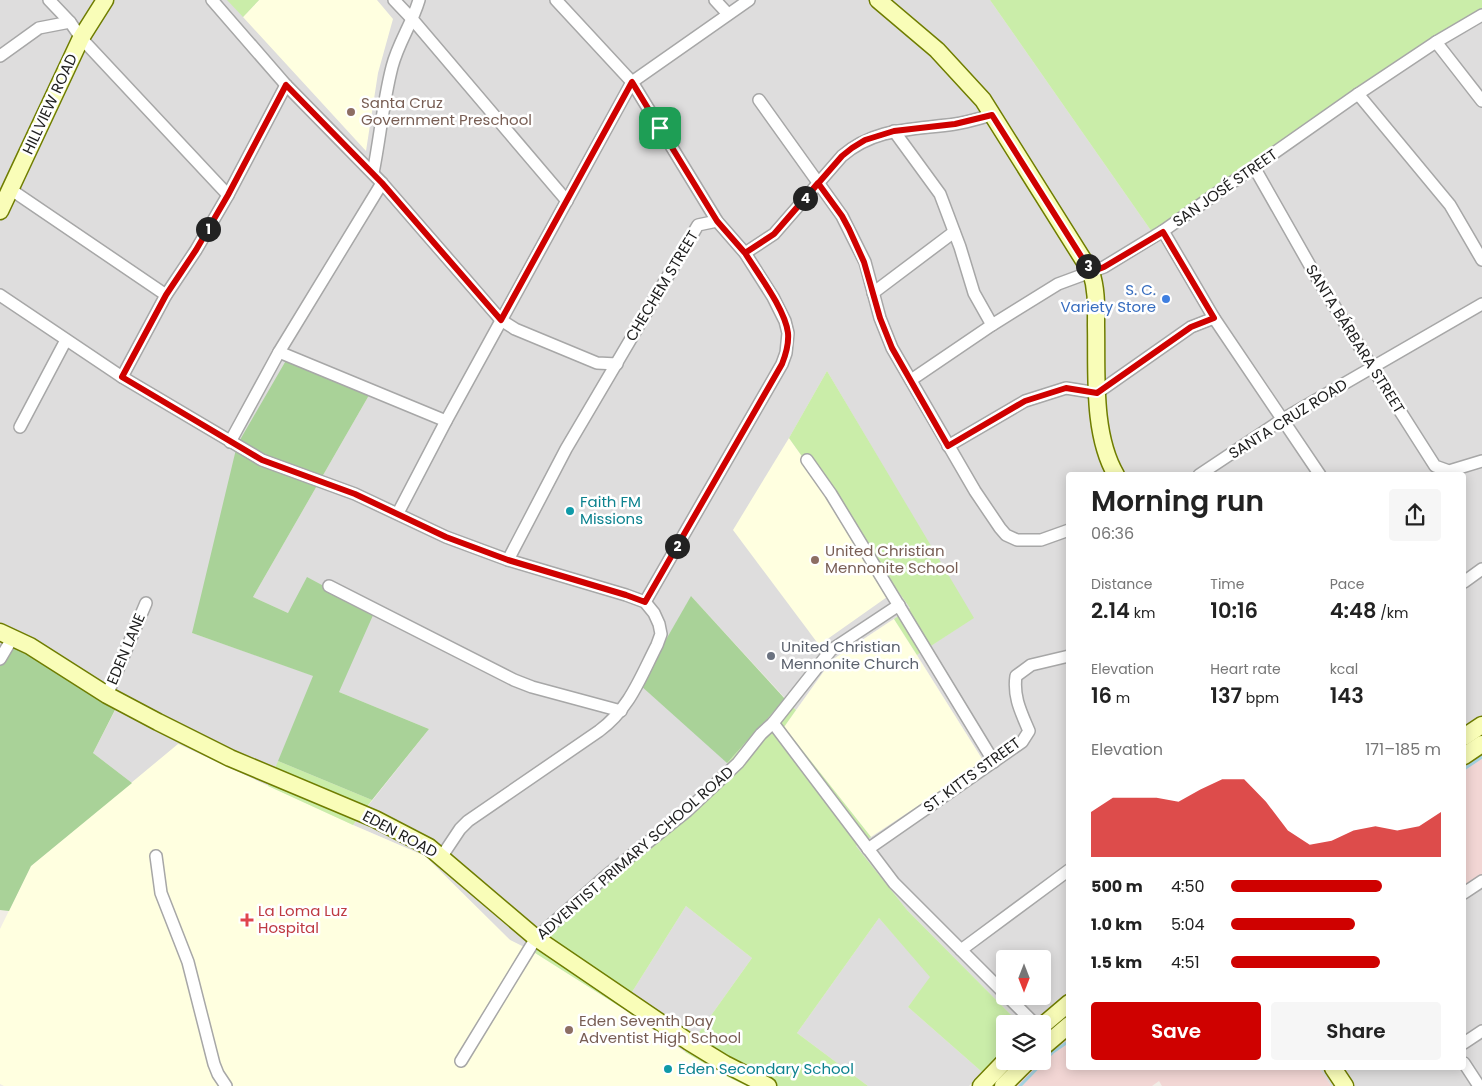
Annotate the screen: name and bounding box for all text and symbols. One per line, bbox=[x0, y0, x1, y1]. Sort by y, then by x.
street label: HILLVIEW ROAD bbox=[17, 50, 82, 158]
place label: Santa Cruz Government Preschool bbox=[361, 92, 532, 130]
marker: Santa Cruz Government Preschool bbox=[345, 106, 357, 118]
pin bbox=[639, 107, 681, 149]
icon: arrive bbox=[646, 114, 674, 142]
street label: SAN JOSÉ STREET bbox=[1168, 144, 1281, 232]
pin: 4 bbox=[792, 186, 818, 210]
text: 4 bbox=[801, 188, 810, 208]
pin: 1 bbox=[196, 216, 220, 242]
text: 1 bbox=[206, 219, 211, 239]
street label: CHECHEM STREET bbox=[620, 226, 703, 345]
pin: 3 bbox=[1076, 254, 1100, 278]
text: 3 bbox=[1084, 256, 1093, 276]
street label: SANTA BÁRBARA STREET bbox=[1301, 260, 1410, 417]
place label: S. C. Variety Store bbox=[1060, 279, 1156, 317]
marker: S. C. Variety Store bbox=[1160, 293, 1172, 305]
street label: SANTA CRUZ ROAD bbox=[1224, 374, 1351, 464]
text: Morning run bbox=[1091, 482, 1264, 521]
button: share bbox=[1389, 489, 1441, 541]
place label: Faith FM Missions bbox=[580, 491, 643, 529]
marker: Faith FM Missions bbox=[564, 505, 576, 517]
text: 06:36 bbox=[1091, 522, 1134, 545]
pin: 2 bbox=[664, 534, 690, 558]
text: 2 bbox=[674, 536, 682, 556]
place label: United Christian Mennonite School bbox=[825, 540, 958, 578]
marker: United Christian Mennonite School bbox=[809, 554, 821, 566]
text: Distance bbox=[1091, 574, 1152, 594]
text: Time bbox=[1210, 574, 1244, 594]
text: Pace bbox=[1330, 574, 1364, 594]
text: 2.14 bbox=[1091, 596, 1130, 625]
text: 10:16 bbox=[1210, 596, 1258, 625]
text: 4:48 bbox=[1330, 596, 1376, 625]
text: km bbox=[1130, 603, 1155, 623]
text: /km bbox=[1376, 603, 1409, 623]
street label: EDEN LANE bbox=[101, 610, 150, 688]
place label: United Christian Mennonite Church bbox=[781, 636, 919, 674]
marker: United Christian Mennonite Church bbox=[765, 650, 777, 662]
text: Elevation bbox=[1091, 659, 1154, 679]
text: Heart rate bbox=[1210, 659, 1281, 679]
text: kcal bbox=[1330, 659, 1358, 679]
text: 16 bbox=[1091, 681, 1112, 710]
text: 137 bbox=[1210, 681, 1242, 710]
text: 143 bbox=[1330, 681, 1364, 710]
text: m bbox=[1112, 688, 1130, 708]
text: bpm bbox=[1242, 688, 1279, 708]
street label: ST. KITTS STREET bbox=[919, 732, 1025, 817]
text: Elevation bbox=[1091, 738, 1163, 761]
text: 171–185 m bbox=[1365, 738, 1441, 761]
street label: ADVENTIST PRIMARY SCHOOL ROAD bbox=[532, 761, 738, 944]
street label: EDEN ROAD bbox=[359, 805, 441, 862]
text: 500 m bbox=[1091, 875, 1143, 898]
text: 4:50 bbox=[1171, 875, 1205, 898]
place label: La Loma Luz Hospital bbox=[258, 900, 347, 938]
marker: La Loma Luz Hospital bbox=[240, 913, 254, 927]
text: 1.0 km bbox=[1091, 913, 1142, 936]
text: 5:04 bbox=[1171, 913, 1205, 936]
north arrow bbox=[996, 950, 1051, 1005]
map controls bbox=[996, 950, 1051, 1070]
text: 1.5 km bbox=[1091, 951, 1142, 974]
text: 4:51 bbox=[1171, 951, 1200, 974]
button: Save bbox=[1091, 1002, 1261, 1060]
button: Share bbox=[1271, 1002, 1441, 1060]
place label: Eden Seventh Day Adventist High School bbox=[579, 1010, 741, 1048]
button: layers bbox=[996, 1015, 1051, 1070]
marker: Eden Seventh Day Adventist High School bbox=[563, 1024, 575, 1036]
place label: Eden Secondary School bbox=[678, 1058, 854, 1079]
marker: Eden Secondary School bbox=[662, 1063, 674, 1075]

